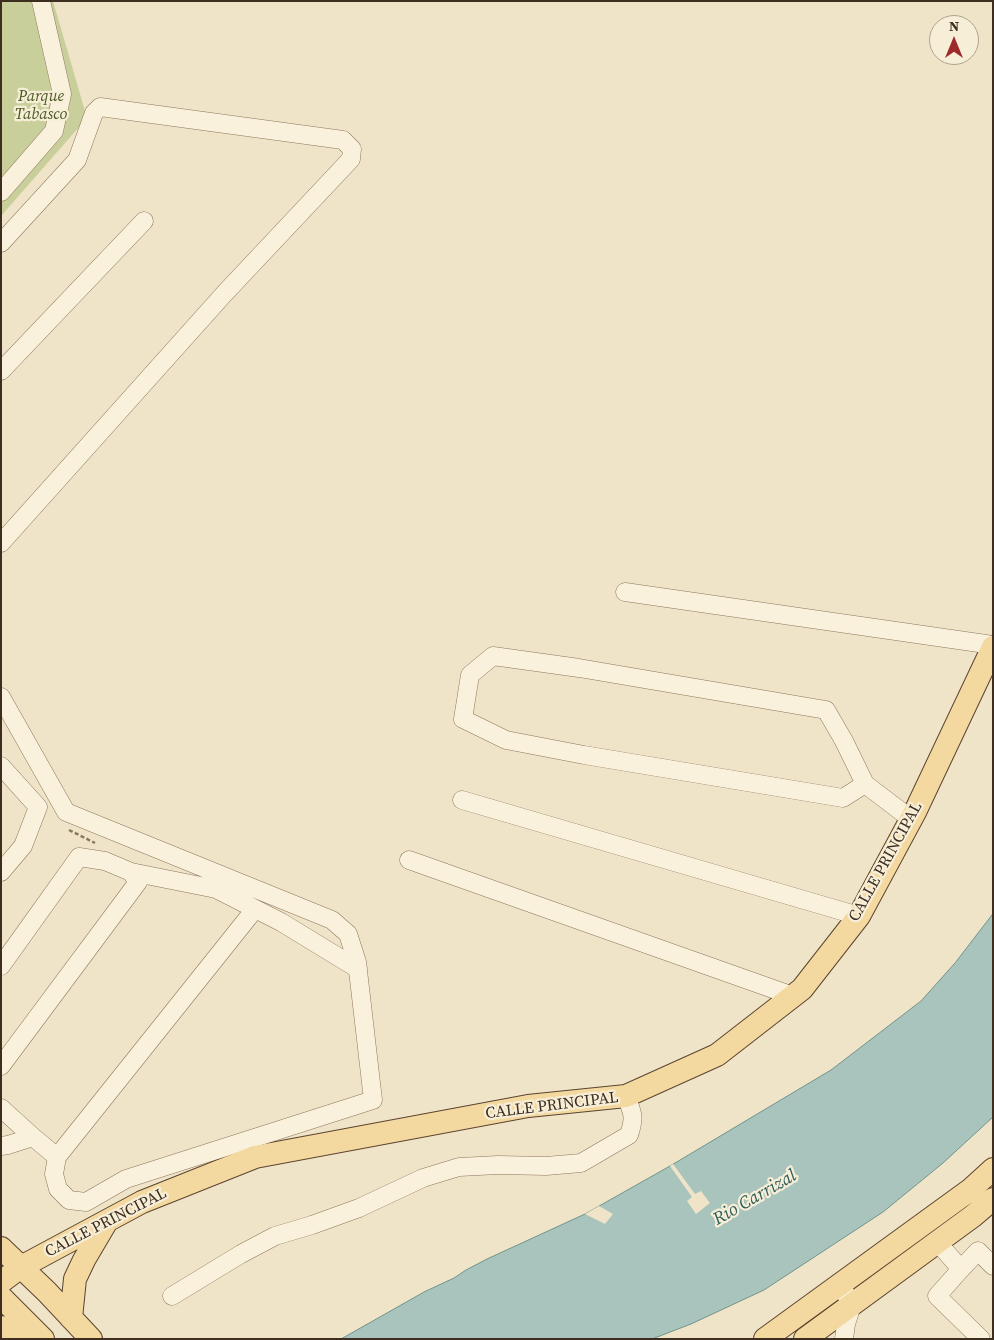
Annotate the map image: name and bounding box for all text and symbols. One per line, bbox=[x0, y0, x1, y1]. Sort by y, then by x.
north arrow bbox=[929, 15, 979, 65]
text: N bbox=[949, 16, 959, 36]
park label: Parque Tabasco bbox=[15, 87, 67, 125]
street label: CALLE PRINCIPAL bbox=[845, 799, 927, 925]
street label: CALLE PRINCIPAL bbox=[484, 1088, 620, 1124]
water label: Rio Carrizal bbox=[709, 1165, 801, 1231]
street label: CALLE PRINCIPAL bbox=[42, 1184, 170, 1262]

